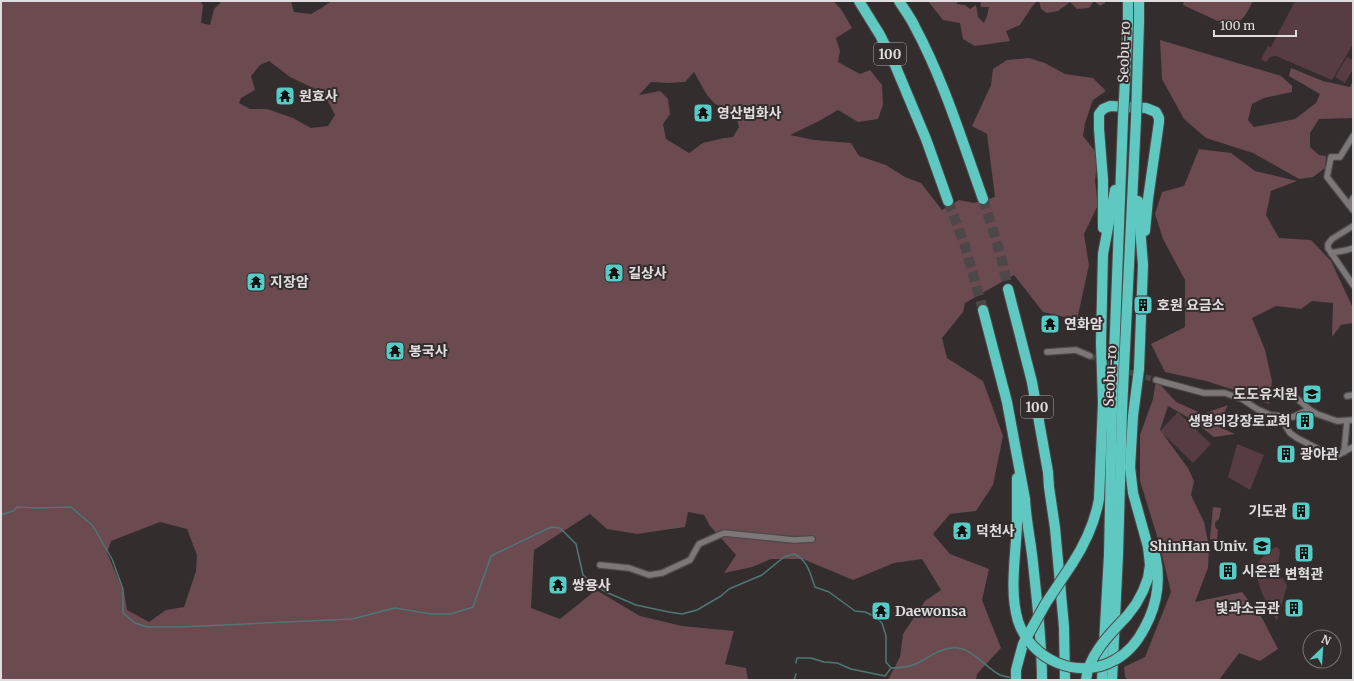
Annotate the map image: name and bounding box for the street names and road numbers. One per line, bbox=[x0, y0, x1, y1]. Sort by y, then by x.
street label: Seobu-ro bbox=[1114, 21, 1134, 83]
road number: 100 bbox=[874, 43, 906, 65]
street label: Seobu-ro bbox=[1099, 345, 1121, 407]
road number: 100 bbox=[1021, 396, 1053, 418]

